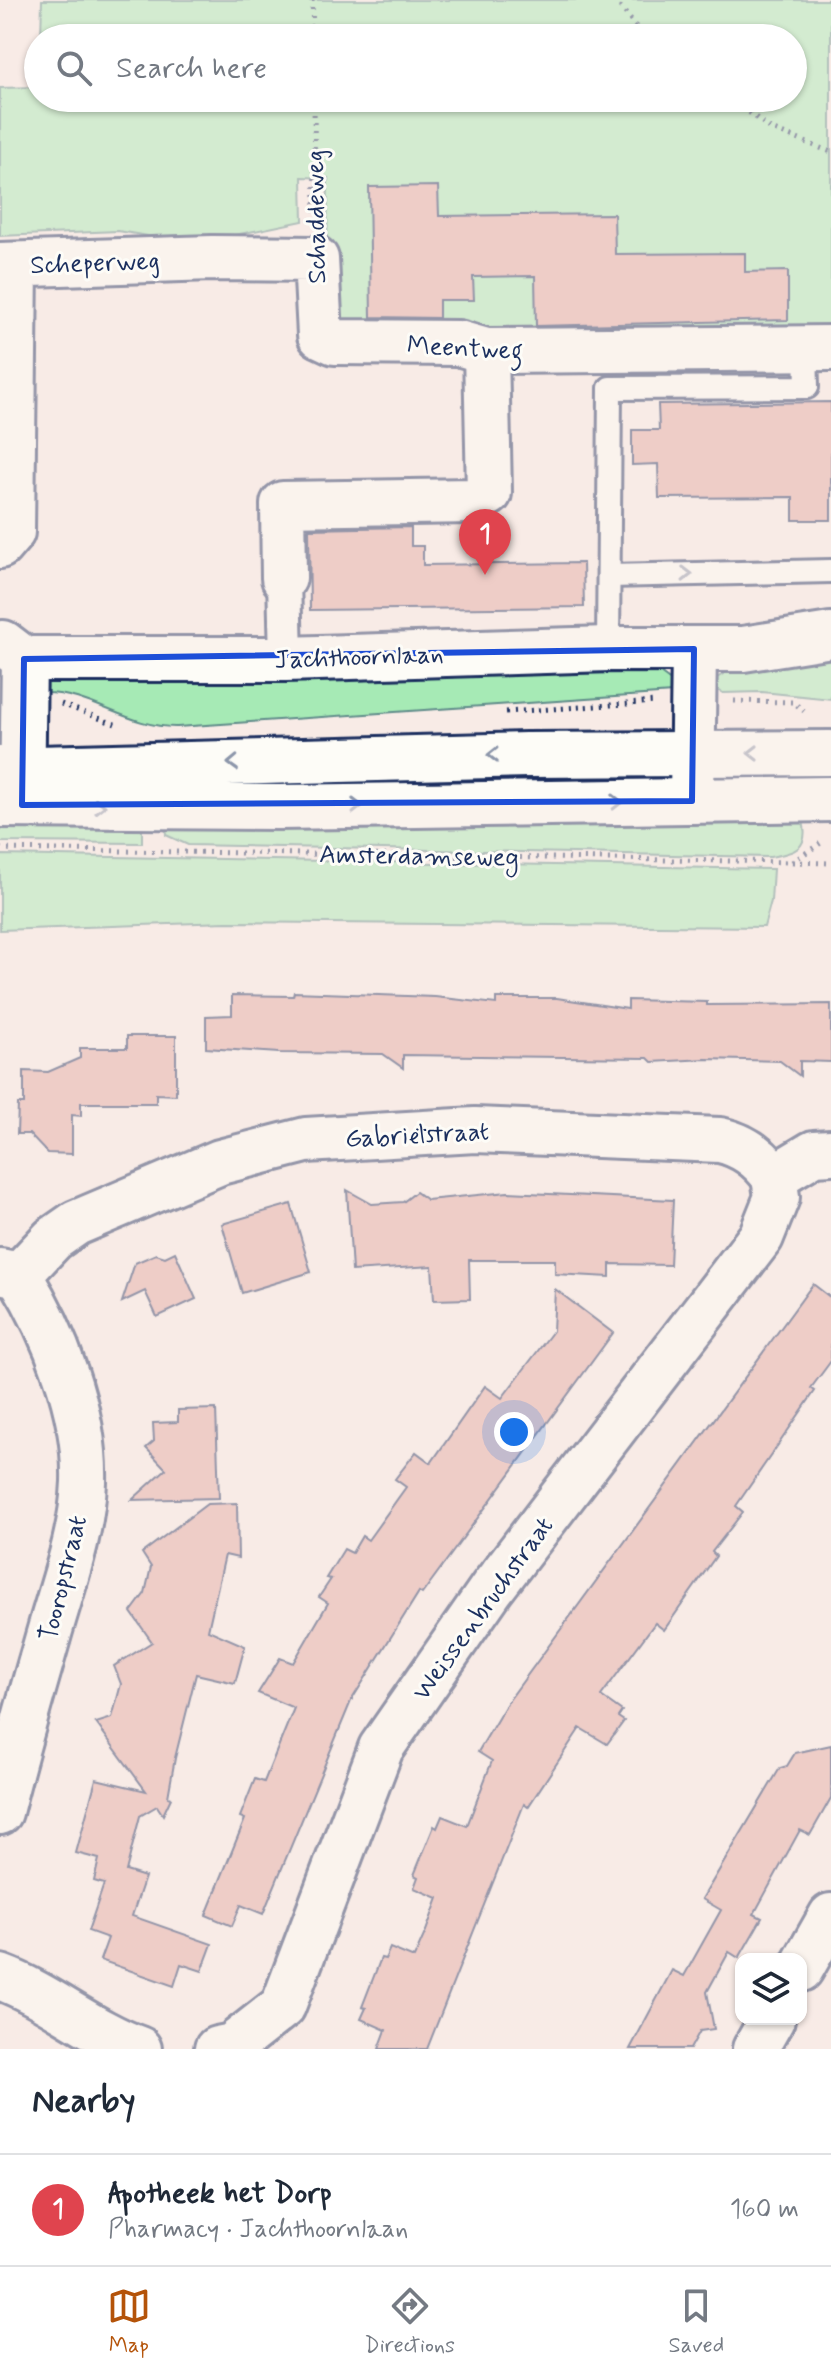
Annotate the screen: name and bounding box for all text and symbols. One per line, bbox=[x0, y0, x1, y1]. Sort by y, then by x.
search box bbox=[24, 24, 807, 112]
icon: search bbox=[52, 46, 96, 90]
text: Search here bbox=[116, 49, 267, 88]
street label: Schaddeweg bbox=[299, 150, 335, 284]
street label: Scheperweg bbox=[30, 245, 160, 283]
street label: Meentweg bbox=[406, 329, 524, 372]
pin: 1 bbox=[459, 509, 511, 575]
one-way arrow bbox=[681, 566, 694, 583]
street label: Jachthoornlaan bbox=[274, 638, 444, 678]
one-way arrow bbox=[746, 744, 759, 762]
one-way arrow bbox=[486, 747, 499, 764]
one-way arrow bbox=[226, 754, 239, 771]
one-way arrow bbox=[611, 793, 624, 811]
one-way arrow bbox=[94, 797, 107, 815]
one-way arrow bbox=[351, 797, 364, 815]
street label: Amsterdamseweg bbox=[319, 838, 519, 878]
street label: Gabriëlstraat bbox=[344, 1115, 490, 1157]
your location bbox=[494, 1412, 534, 1452]
street label: Weissenbruchstraat bbox=[405, 1511, 562, 1708]
street label: Tooropstraat bbox=[32, 1512, 96, 1645]
map controls bbox=[735, 1953, 807, 2025]
button: layers bbox=[735, 1953, 807, 2025]
text: Nearby bbox=[32, 2079, 136, 2124]
text: Apotheek het Dorp bbox=[108, 2174, 332, 2213]
text: 1 bbox=[52, 2193, 64, 2227]
text: 160 m bbox=[730, 2193, 799, 2227]
text: Pharmacy · Jachthoornlaan bbox=[108, 2213, 408, 2247]
tab: Map bbox=[107, 2284, 151, 2360]
tab: Directions bbox=[364, 2284, 455, 2360]
tab: Saved bbox=[669, 2284, 724, 2360]

